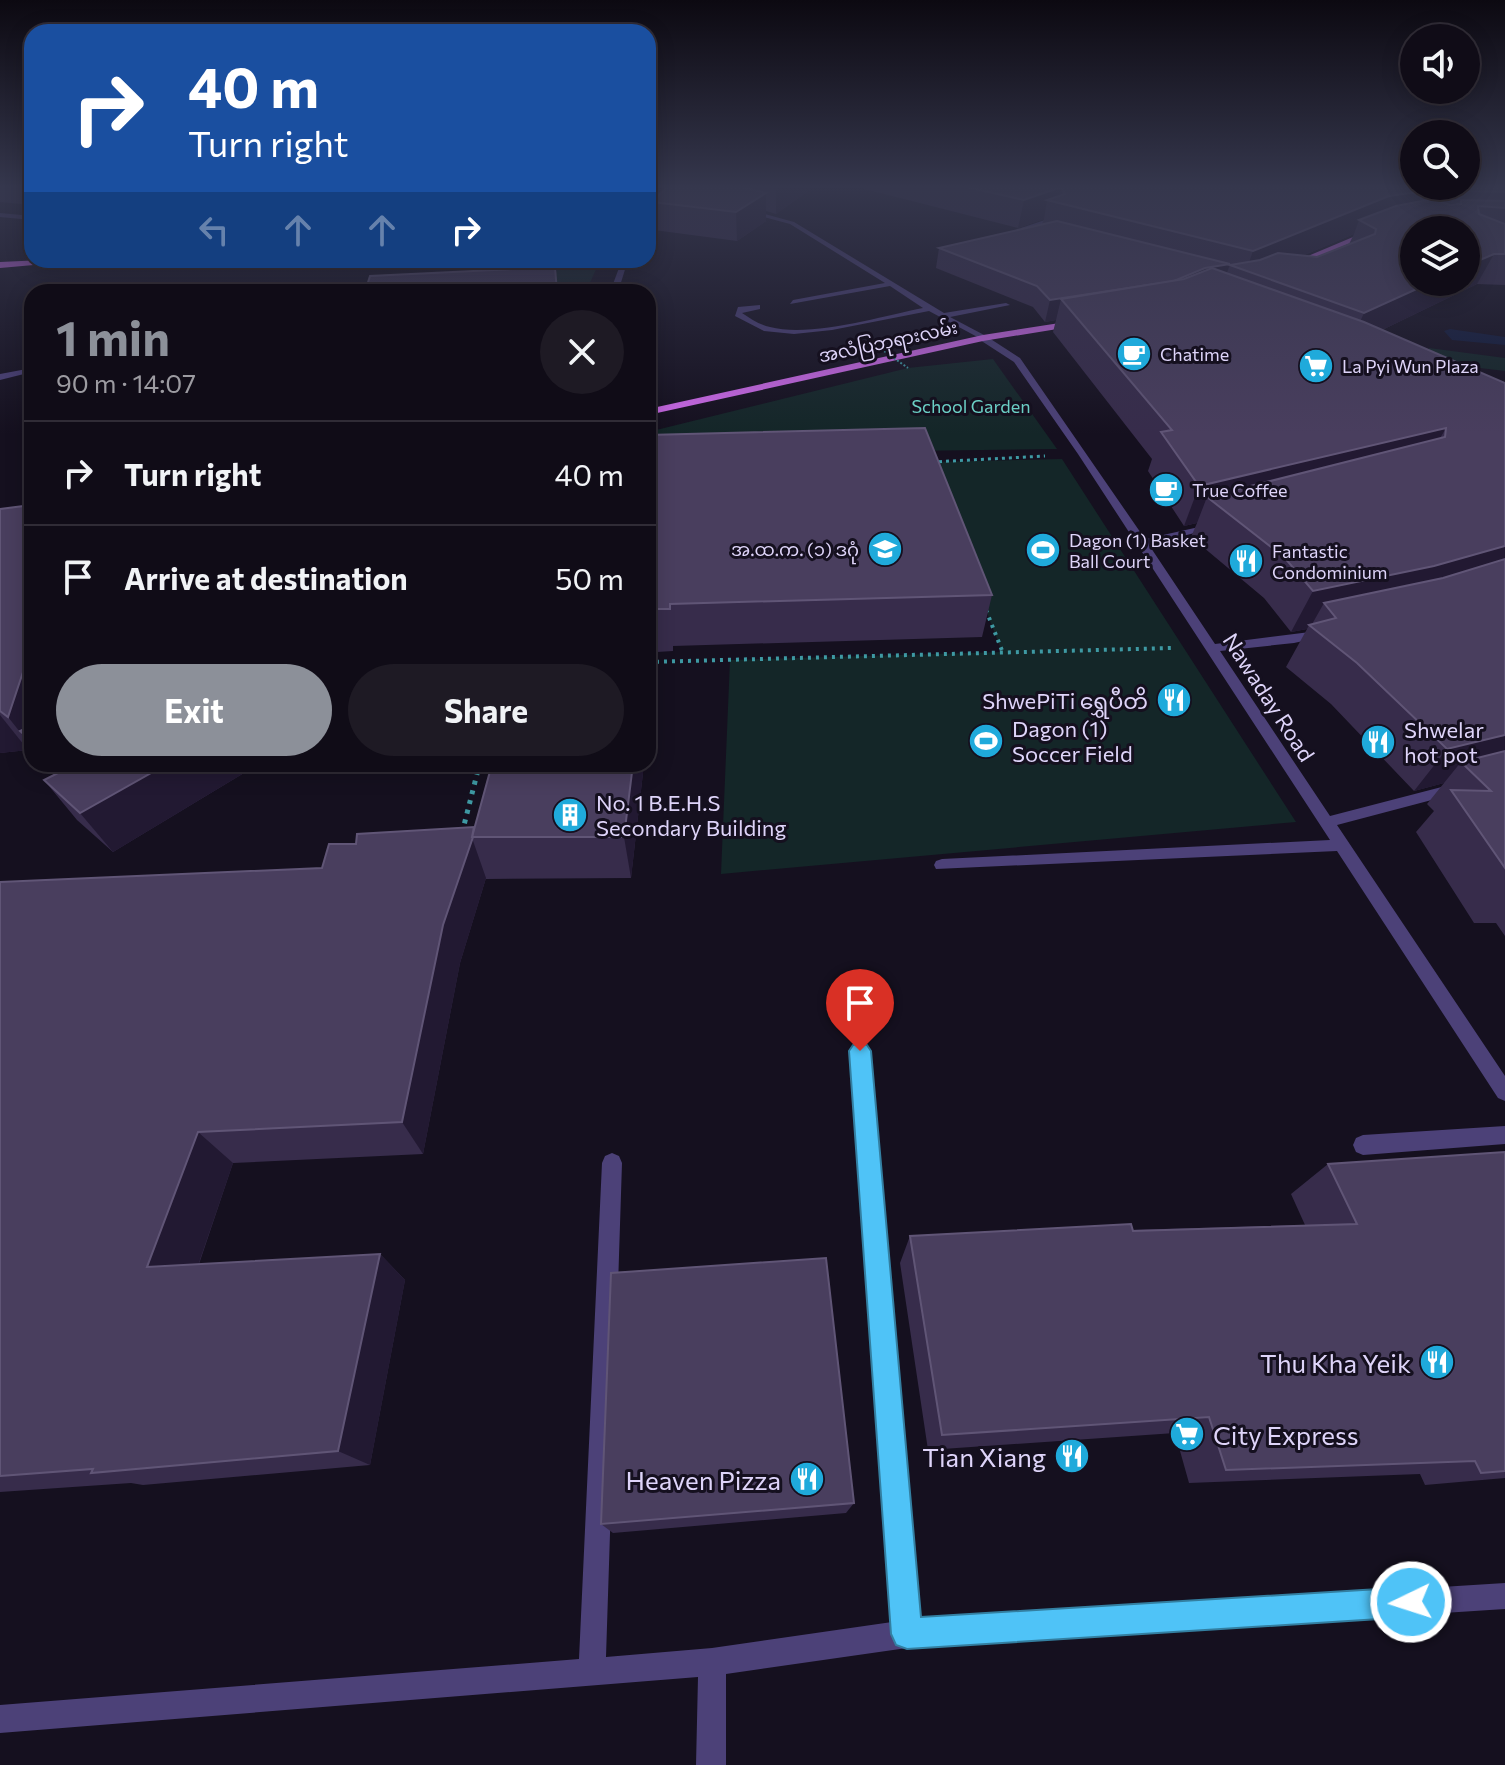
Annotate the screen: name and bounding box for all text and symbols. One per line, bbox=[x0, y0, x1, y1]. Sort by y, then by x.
map controls bbox=[1400, 24, 1480, 296]
button: sound bbox=[1400, 24, 1480, 104]
text: 40 m bbox=[188, 51, 319, 120]
icon: right bbox=[56, 56, 160, 160]
text: Turn right bbox=[188, 120, 349, 164]
button: search bbox=[1400, 120, 1480, 200]
icon: left bbox=[192, 208, 236, 252]
icon: ahead bbox=[276, 208, 320, 252]
icon: ahead bbox=[360, 208, 404, 252]
icon: right bbox=[444, 208, 488, 252]
button: layers bbox=[1400, 216, 1480, 296]
text: 1 min bbox=[56, 307, 170, 366]
button: close bbox=[540, 310, 624, 394]
street label: အလံပြဘုရားလမ်း bbox=[816, 315, 961, 371]
cafe icon: Chatime bbox=[1115, 335, 1153, 373]
place label: Chatime bbox=[1160, 343, 1229, 365]
supermarket icon: La Pyi Wun Plaza bbox=[1297, 347, 1335, 385]
place label: La Pyi Wun Plaza bbox=[1342, 355, 1479, 377]
text: 90 m · 14:07 bbox=[56, 367, 196, 398]
park label: School Garden bbox=[912, 395, 1031, 417]
icon: right bbox=[56, 451, 100, 495]
text: Turn right bbox=[124, 455, 261, 492]
text: 40 m bbox=[555, 455, 624, 492]
cafe icon: True Coffee bbox=[1147, 471, 1185, 509]
place label: True Coffee bbox=[1192, 479, 1288, 501]
place label: Dagon (1) Basket Ball Court bbox=[1069, 529, 1206, 572]
school or university icon: အ.ထ.က. (၁) ဒဂုံ bbox=[866, 530, 904, 568]
sports icon: Dagon (1) Basket Ball Court bbox=[1024, 531, 1062, 569]
place label: အ.ထ.က. (၁) ဒဂုံ bbox=[731, 538, 859, 565]
place label: Fantastic Condominium bbox=[1272, 540, 1388, 583]
restaurant icon: Fantastic Condominium bbox=[1227, 542, 1265, 580]
icon: arrive bbox=[56, 555, 100, 599]
text: Arrive at destination bbox=[124, 559, 408, 596]
text: 50 m bbox=[555, 559, 624, 596]
street label: Nawaday Road bbox=[1217, 628, 1321, 766]
button: Exit bbox=[56, 664, 332, 756]
button: Share bbox=[348, 664, 624, 756]
restaurant icon: ShwePiTi ရွှေပီတိ bbox=[1155, 681, 1193, 719]
place label: ShwePiTi ရွှေပီတိ bbox=[982, 686, 1148, 719]
place label: Dagon (1) Soccer Field bbox=[1012, 715, 1133, 767]
place label: Shwelar hot pot bbox=[1404, 716, 1484, 768]
sports icon: Dagon (1) Soccer Field bbox=[967, 722, 1005, 760]
restaurant icon: Shwelar hot pot bbox=[1359, 723, 1397, 761]
place label: No. 1 B.E.H.S Secondary Building bbox=[596, 789, 786, 841]
building icon: No. 1 B.E.H.S Secondary Building bbox=[551, 796, 589, 834]
pin bbox=[826, 969, 894, 1051]
icon: arrive bbox=[838, 981, 882, 1025]
restaurant icon: Thu Kha Yeik bbox=[1418, 1343, 1456, 1381]
place label: Thu Kha Yeik bbox=[1260, 1347, 1411, 1378]
supermarket icon: City Express bbox=[1168, 1415, 1206, 1453]
place label: City Express bbox=[1213, 1419, 1359, 1450]
restaurant icon: Tian Xiang bbox=[1053, 1437, 1091, 1475]
place label: Tian Xiang bbox=[922, 1441, 1046, 1472]
restaurant icon: Heaven Pizza bbox=[788, 1460, 826, 1498]
place label: Heaven Pizza bbox=[626, 1464, 781, 1495]
position arrow bbox=[1369, 1560, 1453, 1644]

